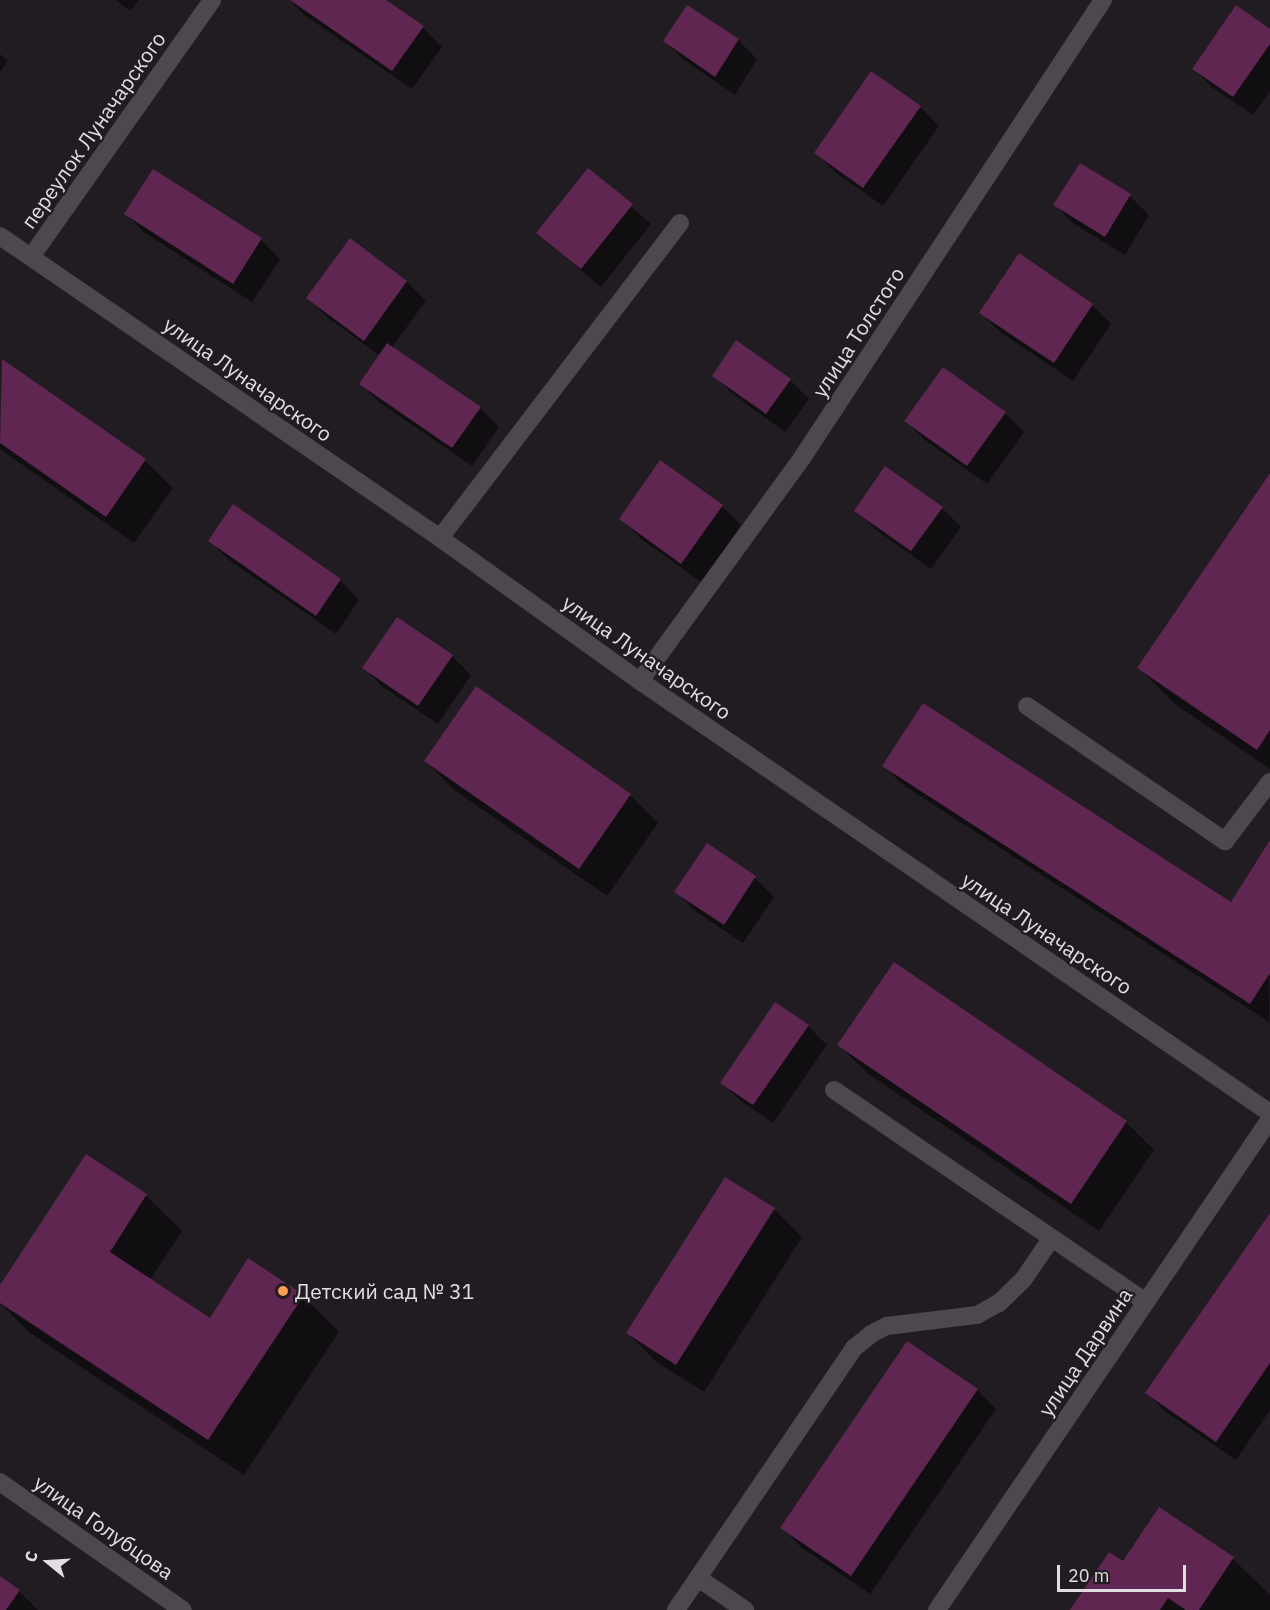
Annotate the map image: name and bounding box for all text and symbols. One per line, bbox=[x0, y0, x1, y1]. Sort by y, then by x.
street label: переулок Луначарского bbox=[15, 27, 171, 233]
street label: улица Толстого bbox=[807, 262, 909, 402]
street label: улица Луначарского bbox=[159, 311, 337, 447]
street label: улица Луначарского bbox=[558, 589, 736, 725]
street label: улица Луначарского bbox=[957, 867, 1137, 999]
place label: Детский сад № 31 bbox=[295, 1278, 474, 1304]
street label: улица Дарвина bbox=[1033, 1283, 1137, 1421]
marker: Детский сад № 31 bbox=[276, 1284, 290, 1298]
street label: улица Голубцова bbox=[29, 1469, 179, 1585]
north arrow bbox=[18, 1532, 78, 1592]
text: С bbox=[20, 1548, 42, 1564]
scale bar bbox=[1060, 1553, 1189, 1591]
text: 20 m bbox=[1068, 1564, 1110, 1587]

